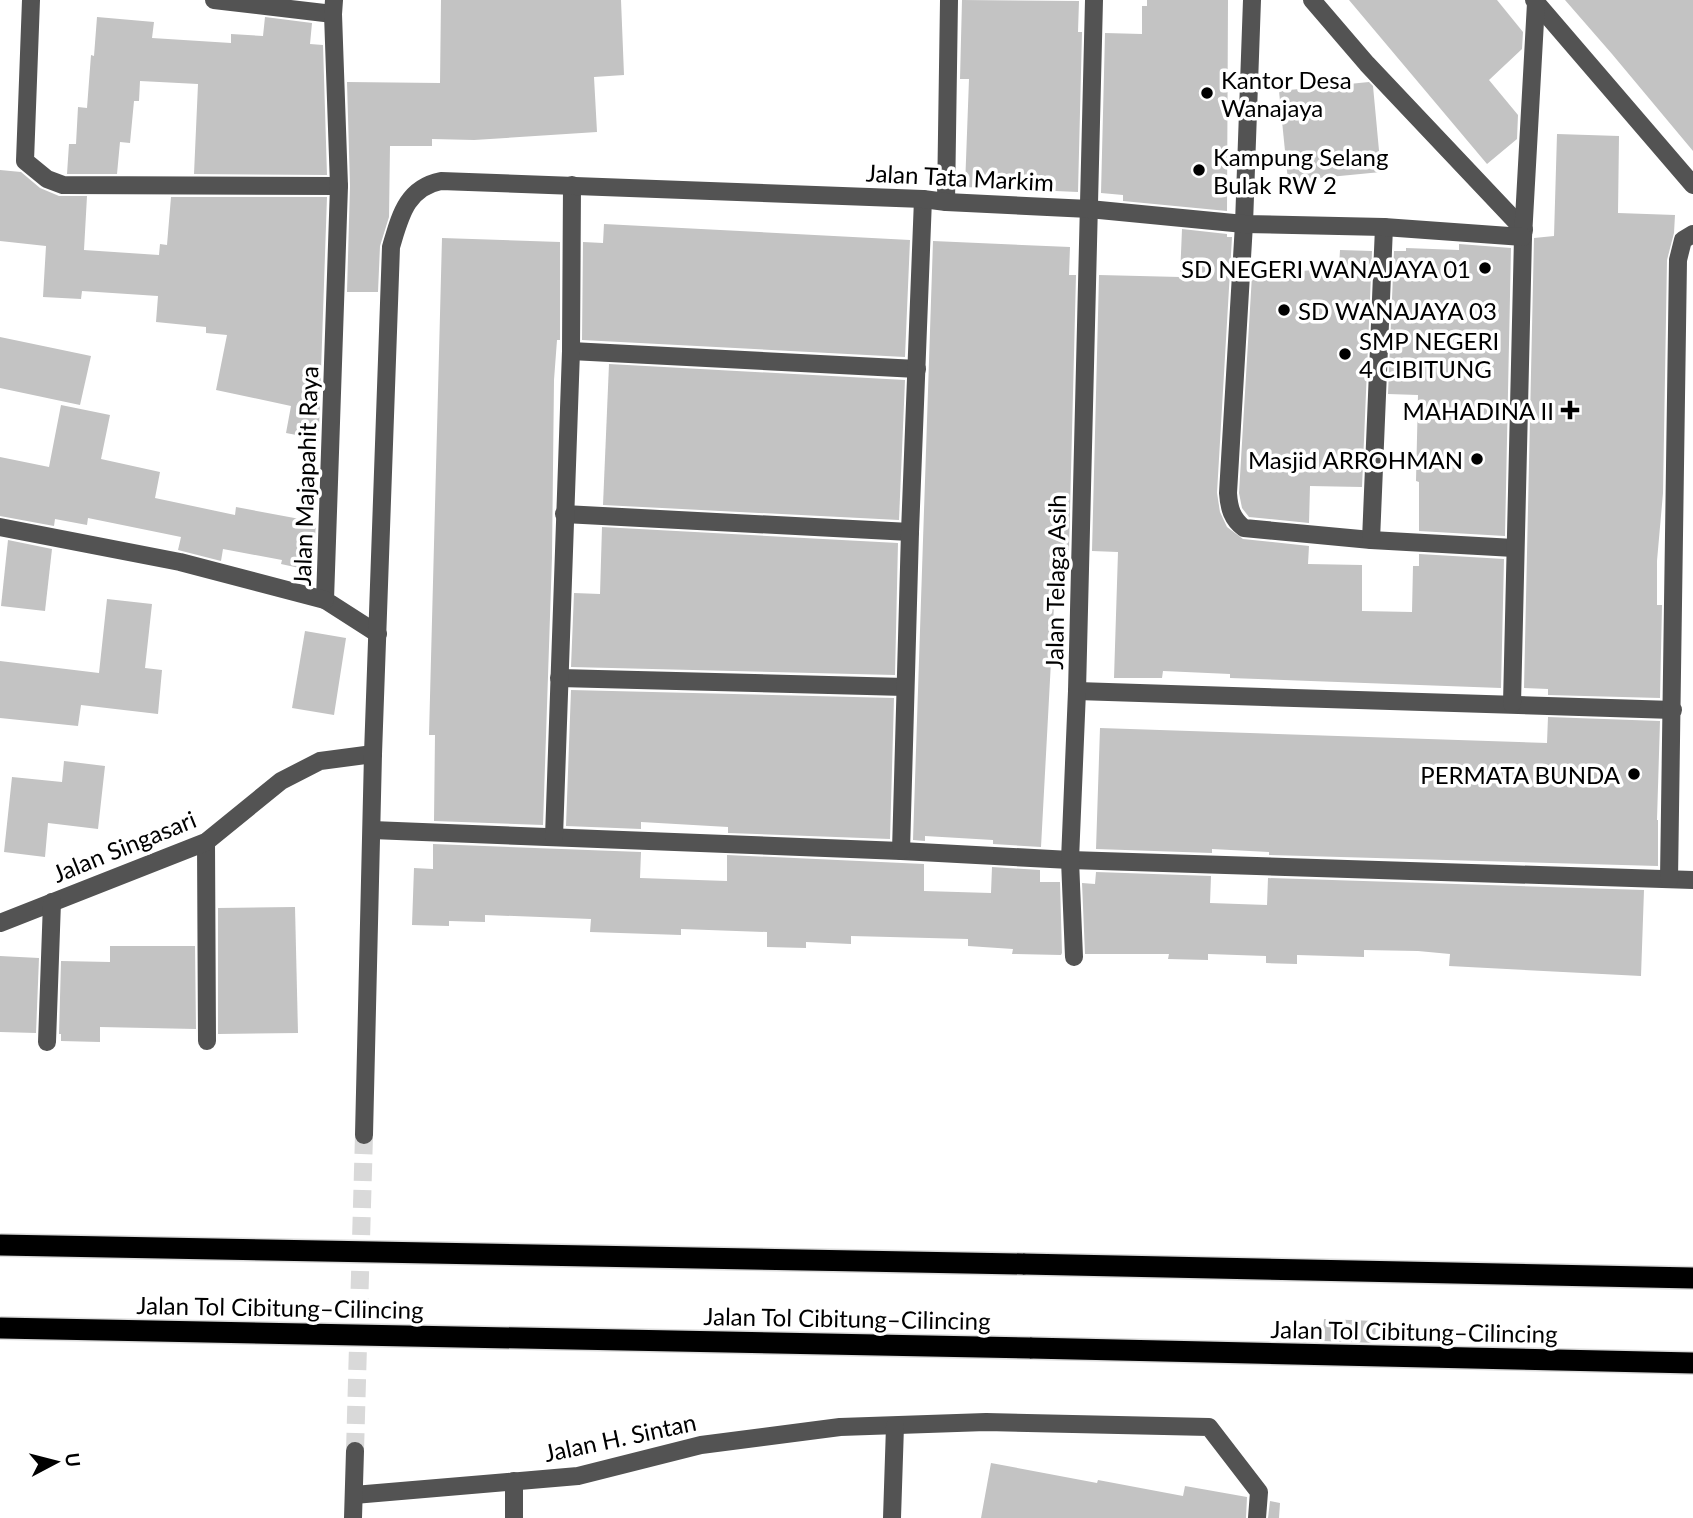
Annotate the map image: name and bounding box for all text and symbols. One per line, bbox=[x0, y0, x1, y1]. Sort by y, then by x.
place label: Kantor Desa Wanajaya bbox=[1221, 65, 1352, 122]
marker: Kantor Desa Wanajaya bbox=[1199, 85, 1215, 101]
place label: Kampung Selang Bulak RW 2 bbox=[1213, 142, 1388, 199]
street label: Jalan Tata Markim bbox=[865, 158, 1055, 196]
marker: Kampung Selang Bulak RW 2 bbox=[1191, 162, 1207, 178]
place label: SD NEGERI WANAJAYA 01 bbox=[1181, 254, 1471, 283]
marker: SD NEGERI WANAJAYA 01 bbox=[1477, 260, 1493, 276]
place label: SD WANAJAYA 03 bbox=[1298, 296, 1497, 325]
marker: SD WANAJAYA 03 bbox=[1276, 302, 1292, 318]
place label: SMP NEGERI 4 CIBITUNG bbox=[1359, 326, 1499, 383]
marker: SMP NEGERI 4 CIBITUNG bbox=[1337, 346, 1353, 362]
street label: Jalan Majapahit Raya bbox=[287, 366, 323, 586]
place label: MAHADINA II bbox=[1403, 396, 1554, 425]
marker: MAHADINA II bbox=[1560, 400, 1580, 420]
place label: Masjid ARROHMAN bbox=[1248, 445, 1463, 474]
marker: Masjid ARROHMAN bbox=[1469, 451, 1485, 467]
street label: Jalan Telaga Asih bbox=[1039, 494, 1071, 670]
place label: PERMATA BUNDA bbox=[1420, 760, 1621, 789]
marker: PERMATA BUNDA bbox=[1626, 766, 1642, 782]
street label: Jalan Singasari bbox=[48, 804, 200, 888]
street label: Jalan Tol Cibitung–Cilincing bbox=[136, 1290, 424, 1324]
street label: Jalan Tol Cibitung–Cilincing bbox=[703, 1301, 991, 1335]
street label: Jalan Tol Cibitung–Cilincing bbox=[1270, 1314, 1558, 1348]
street label: Jalan H. Sintan bbox=[541, 1407, 699, 1467]
north arrow bbox=[21, 1427, 91, 1497]
text: U bbox=[61, 1451, 86, 1468]

